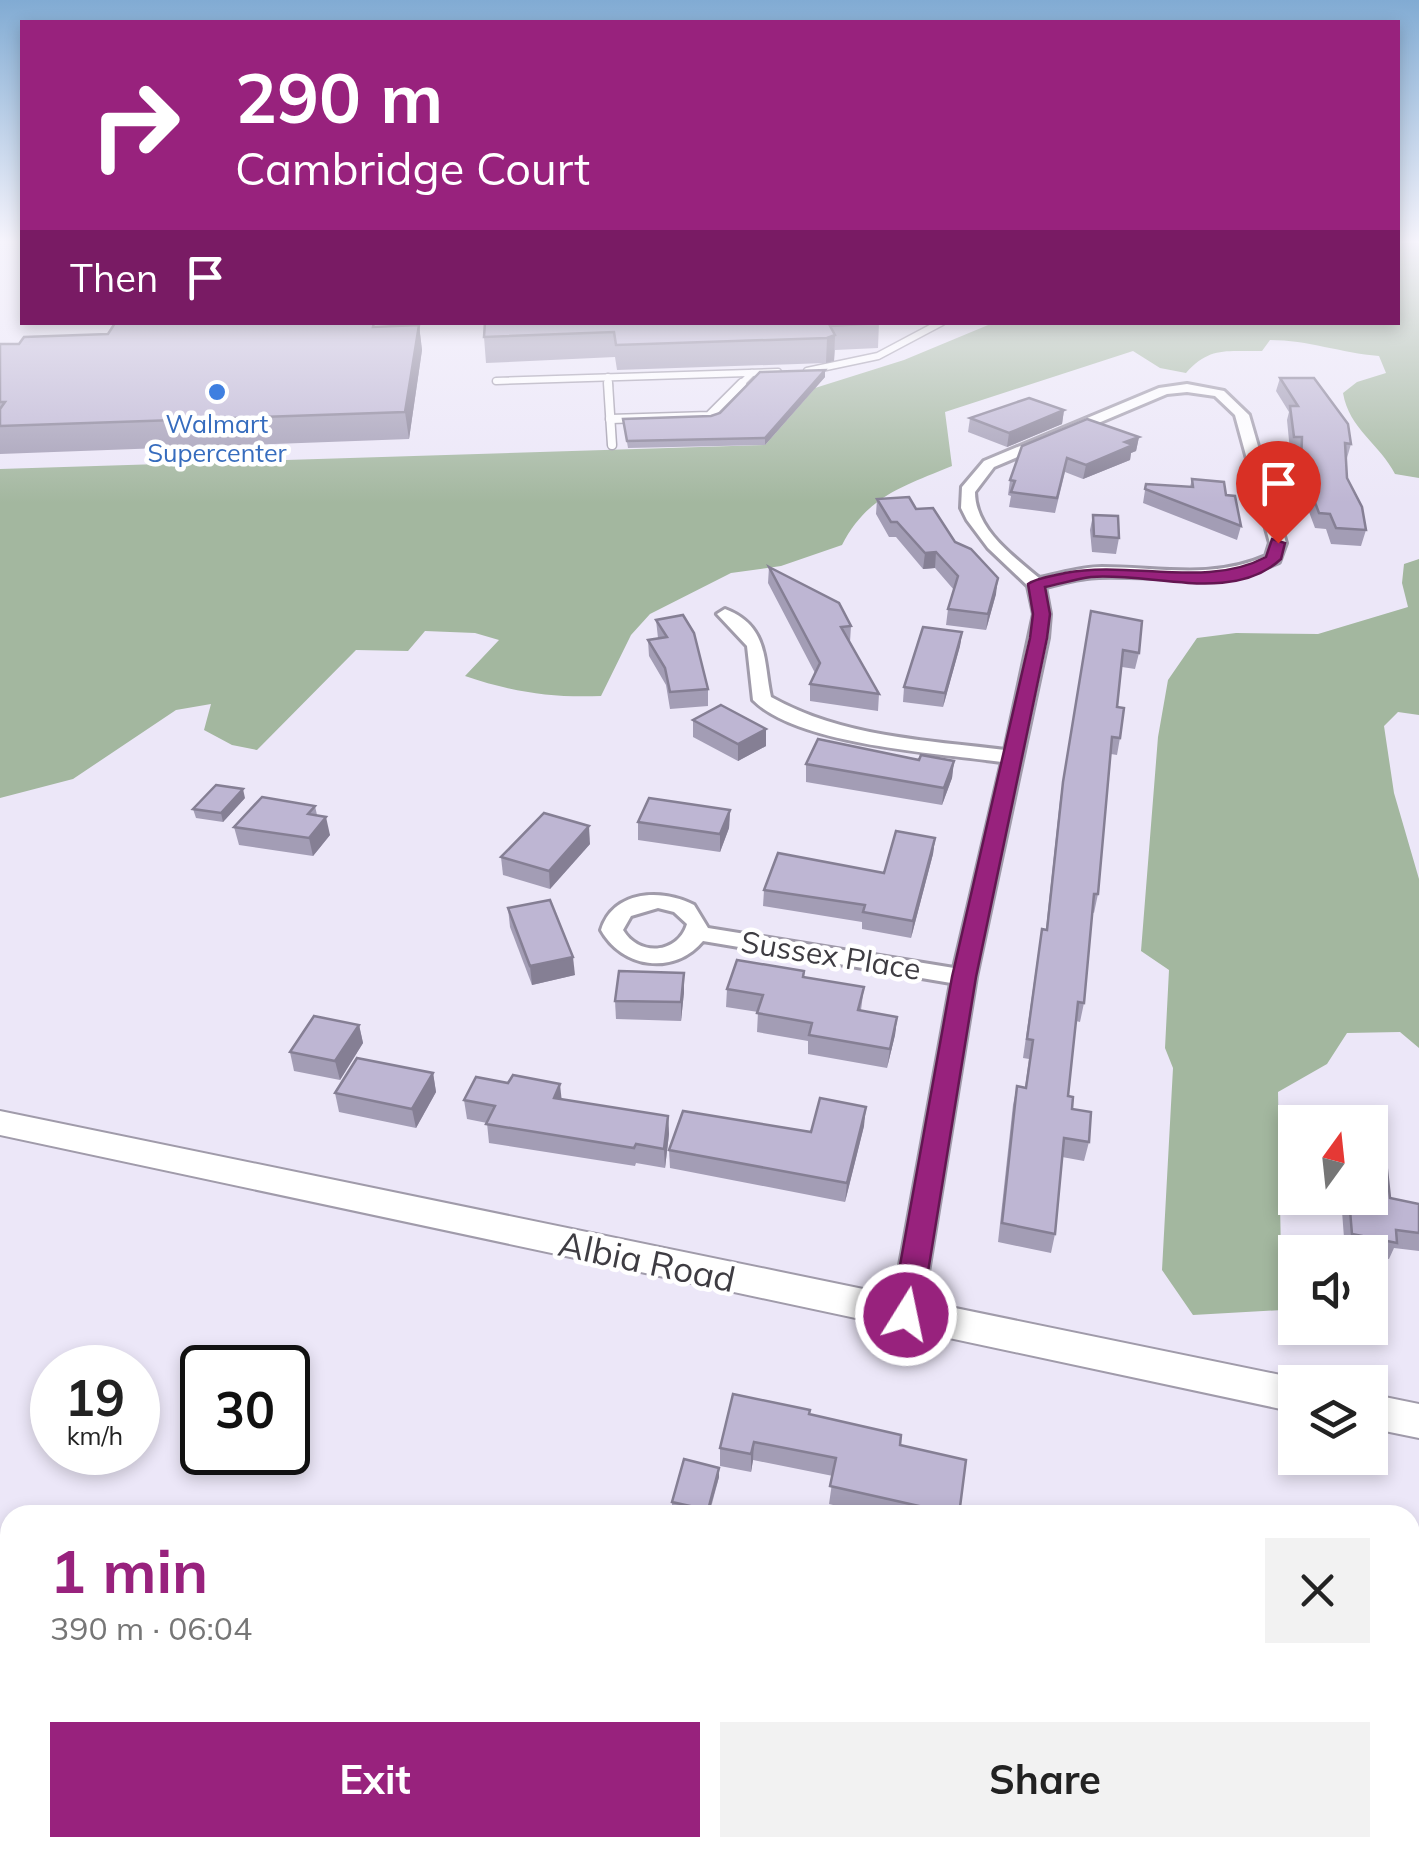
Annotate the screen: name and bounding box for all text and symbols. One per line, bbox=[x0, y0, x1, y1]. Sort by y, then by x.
text: 290 m bbox=[235, 53, 443, 141]
icon: right bbox=[70, 60, 200, 190]
text: Cambridge Court bbox=[235, 140, 590, 196]
icon: arrive bbox=[178, 250, 233, 305]
text: Then bbox=[70, 254, 158, 302]
marker: Walmart Supercenter bbox=[206, 381, 228, 403]
place label: Walmart Supercenter bbox=[147, 408, 287, 468]
pin bbox=[1236, 441, 1321, 544]
icon: arrive bbox=[1251, 456, 1306, 511]
street label: Sussex Place bbox=[738, 922, 924, 988]
north arrow bbox=[1278, 1105, 1388, 1215]
map controls bbox=[1278, 1105, 1388, 1475]
street label: Albia Road bbox=[555, 1221, 739, 1301]
button: sound bbox=[1278, 1235, 1388, 1345]
position arrow bbox=[854, 1263, 958, 1367]
speed limit sign: 30 bbox=[180, 1345, 310, 1475]
button: layers bbox=[1278, 1365, 1388, 1475]
text: 19 bbox=[65, 1366, 125, 1429]
text: km/h bbox=[67, 1420, 123, 1451]
text: 1 min bbox=[50, 1533, 208, 1608]
button: close bbox=[1265, 1538, 1370, 1643]
text: 390 m · 06:04 bbox=[50, 1608, 252, 1648]
button: Exit bbox=[50, 1722, 700, 1837]
button: Share bbox=[720, 1722, 1370, 1837]

